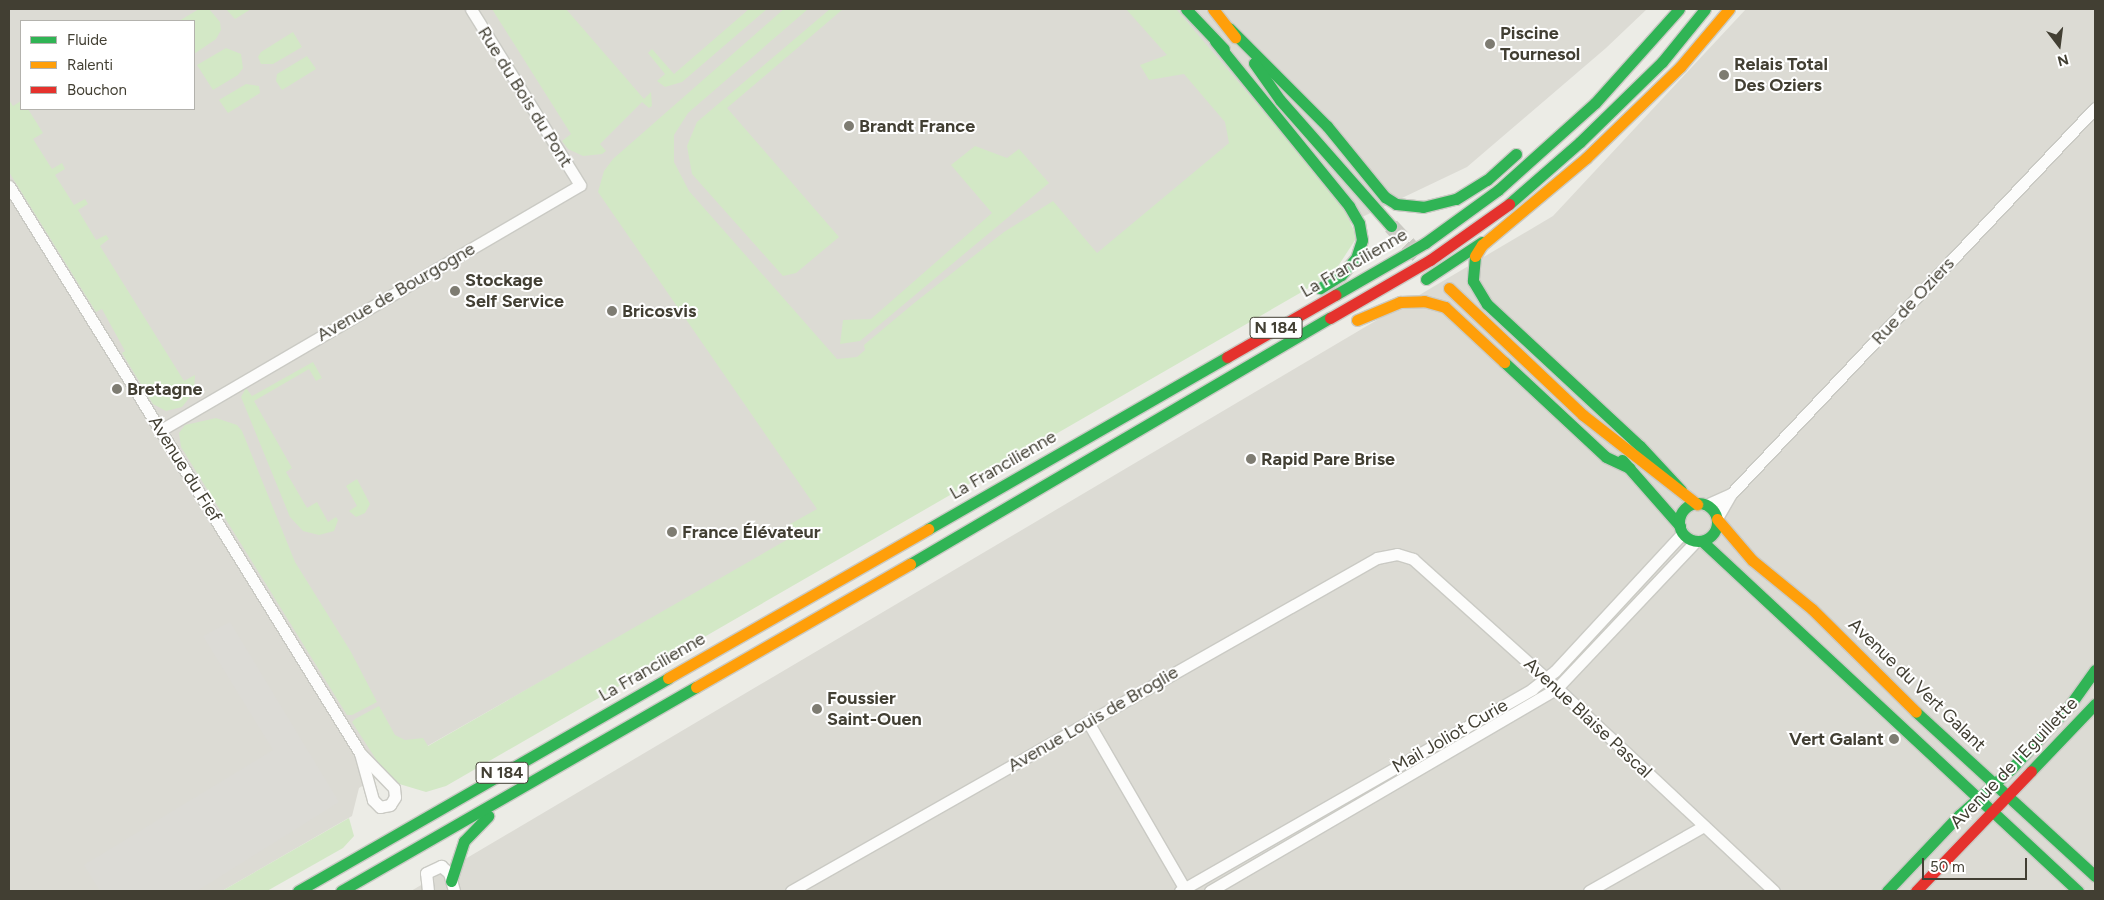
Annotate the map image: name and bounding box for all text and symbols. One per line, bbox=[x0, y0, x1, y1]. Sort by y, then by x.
legend bbox=[20, 20, 195, 110]
north arrow bbox=[2034, 20, 2084, 70]
street label: Rue du Bois du Pont bbox=[473, 23, 577, 171]
place label: Piscine Tournesol bbox=[1500, 23, 1580, 66]
text: Fluide bbox=[67, 31, 107, 49]
marker: Piscine Tournesol bbox=[1484, 38, 1496, 50]
text: N bbox=[2056, 50, 2070, 70]
place label: Relais Total Des Oziers bbox=[1734, 54, 1828, 96]
text: Ralenti bbox=[67, 56, 113, 74]
marker: Relais Total Des Oziers bbox=[1718, 69, 1730, 81]
text: Bouchon bbox=[67, 81, 127, 99]
place label: Brandt France bbox=[859, 115, 975, 137]
marker: Brandt France bbox=[843, 120, 855, 132]
street label: La Francilienne bbox=[1297, 224, 1411, 302]
street label: Avenue de Bourgogne bbox=[313, 238, 479, 346]
street label: Rue de Oziers bbox=[1867, 253, 1959, 349]
place label: Stockage Self Service bbox=[465, 270, 564, 312]
marker: Stockage Self Service bbox=[449, 285, 461, 297]
place label: Bricosvis bbox=[622, 300, 696, 322]
marker: Bricosvis bbox=[606, 305, 618, 317]
road number: N 184 bbox=[1248, 314, 1304, 342]
place label: Bretagne bbox=[127, 378, 202, 400]
marker: Bretagne bbox=[111, 383, 123, 395]
street label: Avenue du Fief bbox=[144, 412, 226, 526]
street label: La Francilienne bbox=[946, 426, 1060, 504]
place label: Rapid Pare Brise bbox=[1261, 448, 1395, 470]
marker: Rapid Pare Brise bbox=[1245, 453, 1257, 465]
place label: France Élévateur bbox=[682, 521, 821, 543]
marker: France Élévateur bbox=[666, 526, 678, 538]
street label: Avenue du Vert Galant bbox=[1844, 614, 1990, 756]
street label: La Francilienne bbox=[595, 628, 709, 706]
street label: Avenue Blaise Pascal bbox=[1520, 653, 1656, 783]
street label: Avenue Louis de Broglie bbox=[1004, 661, 1182, 777]
place label: Foussier Saint-Ouen bbox=[827, 688, 922, 731]
street label: Avenue de l'Eguillette bbox=[1946, 693, 2082, 833]
street label: Mail Joliot Curie bbox=[1388, 694, 1512, 778]
marker: Foussier Saint-Ouen bbox=[811, 703, 823, 715]
place label: Vert Galant bbox=[1789, 728, 1884, 750]
marker: Vert Galant bbox=[1888, 733, 1900, 745]
road number: N 184 bbox=[474, 760, 530, 786]
scale bar bbox=[1924, 848, 2029, 880]
text: 50 m bbox=[1930, 858, 1965, 876]

